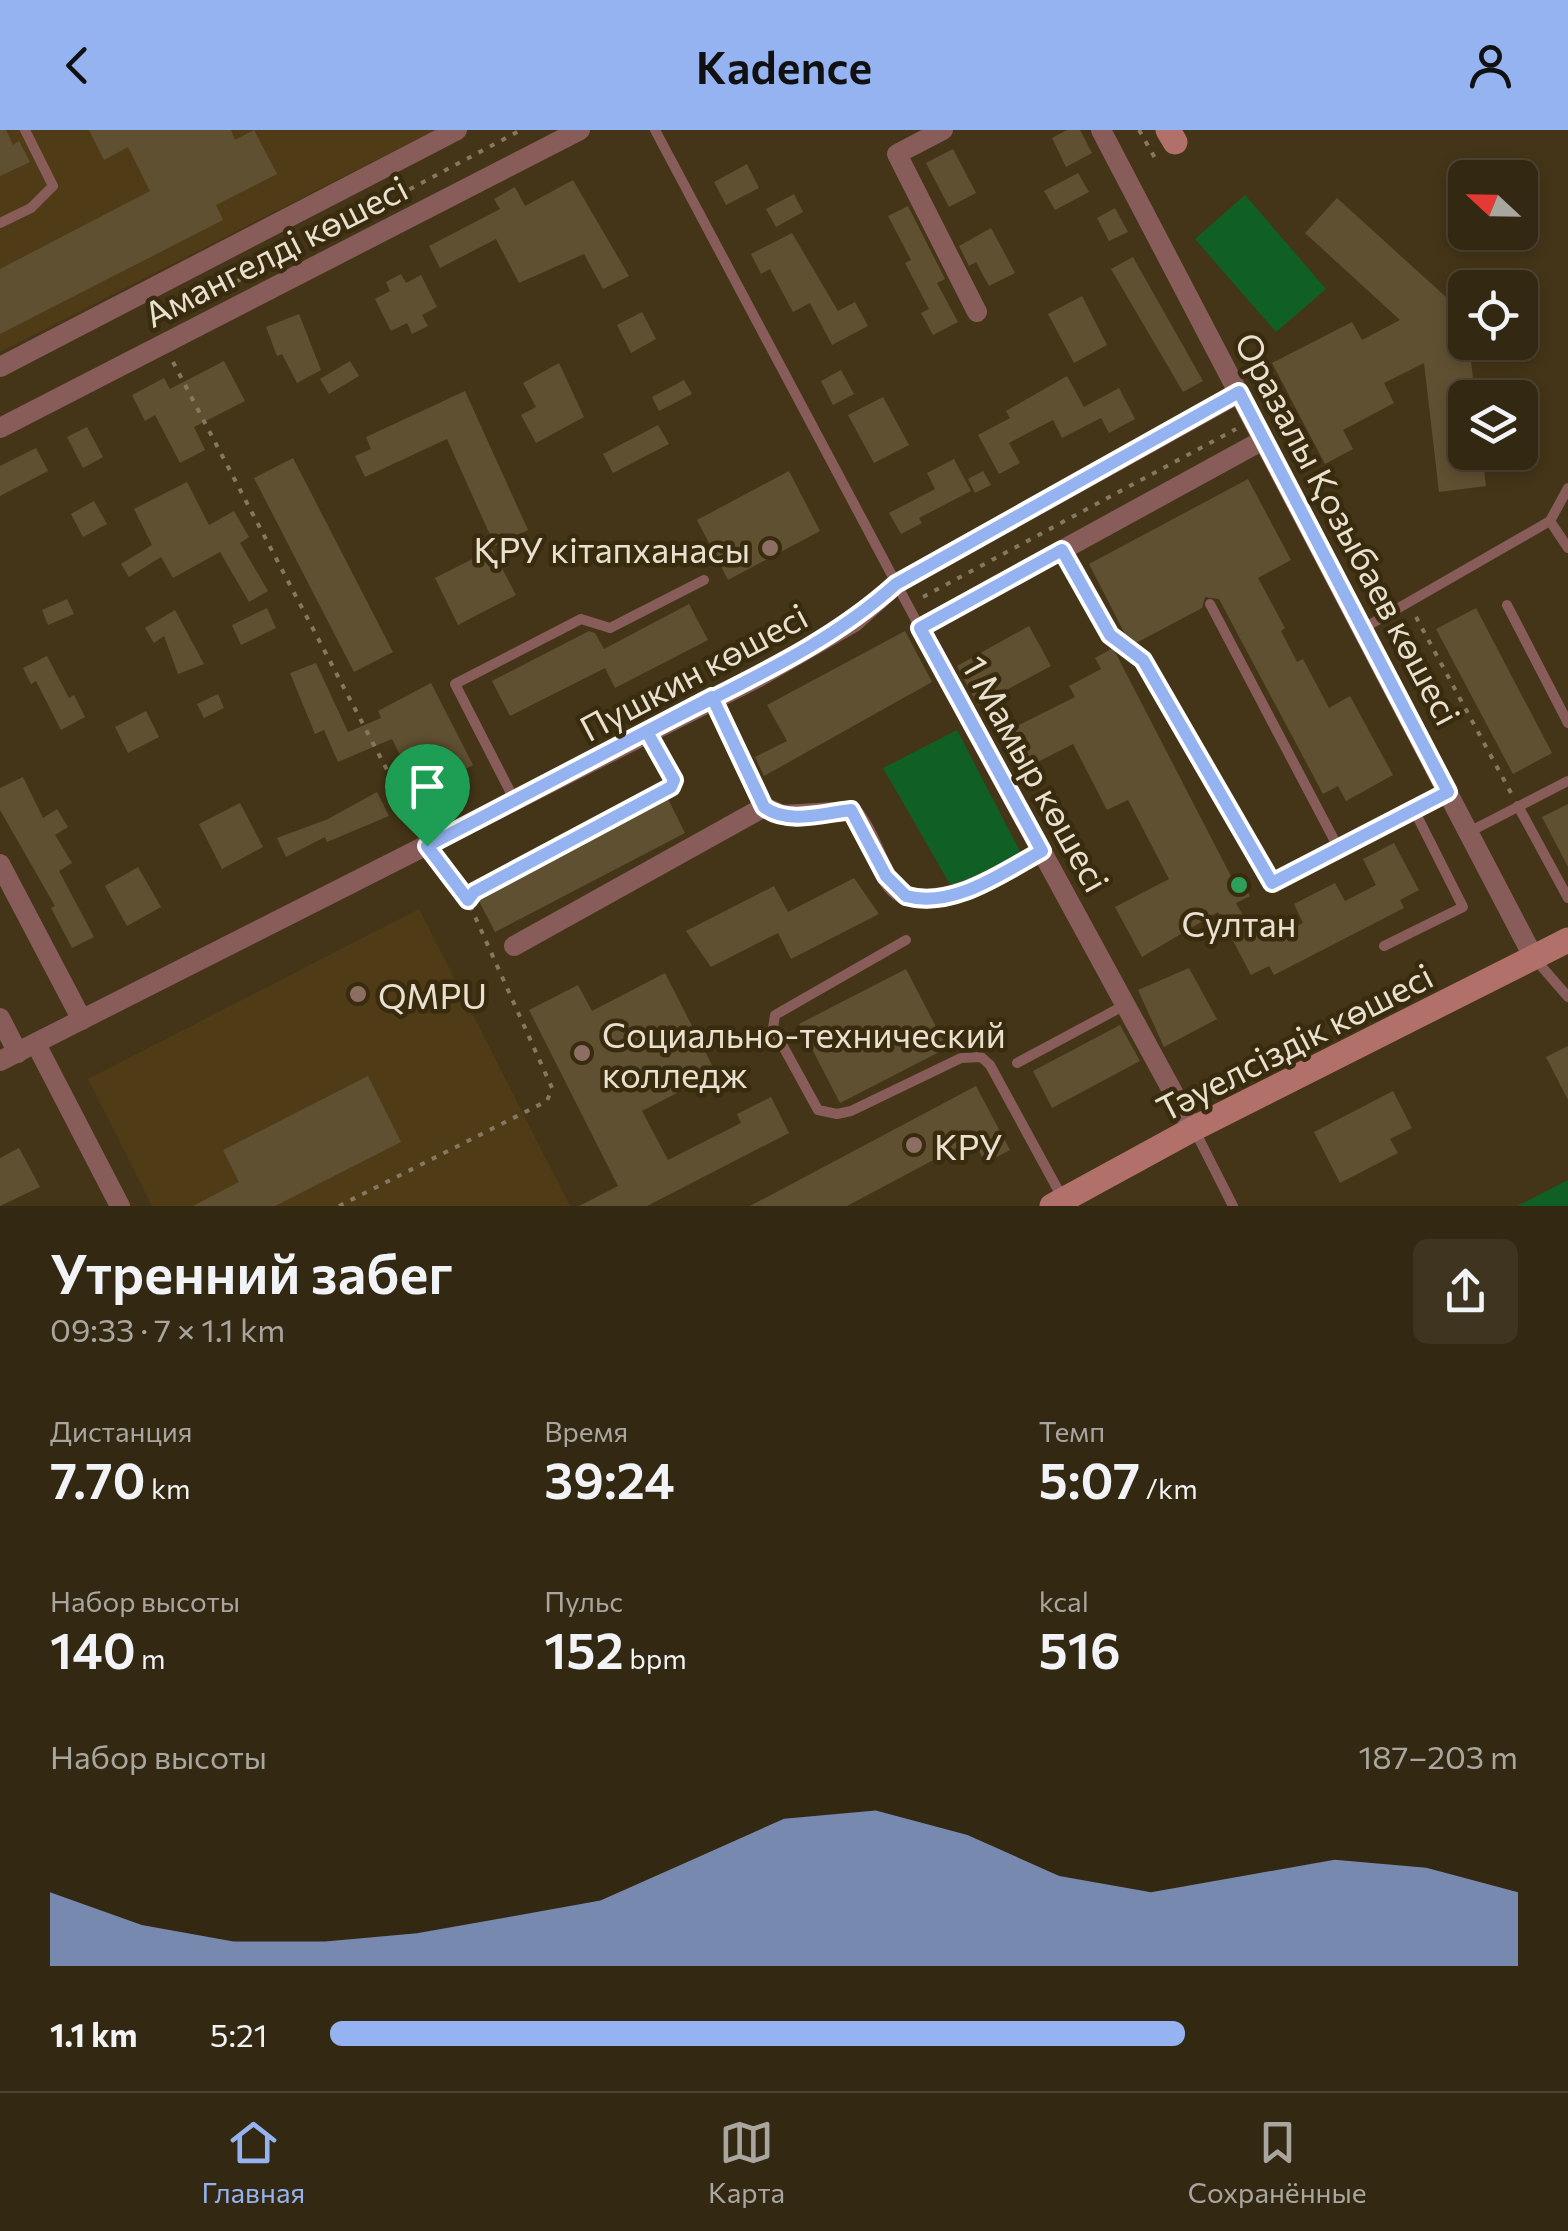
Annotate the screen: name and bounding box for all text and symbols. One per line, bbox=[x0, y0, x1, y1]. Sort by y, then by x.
icon: back bbox=[50, 38, 105, 93]
text: Kadence bbox=[696, 38, 872, 93]
icon: person bbox=[1463, 38, 1518, 93]
north arrow bbox=[1448, 160, 1538, 250]
map controls bbox=[1448, 160, 1538, 470]
street label: Амангелді көшесі bbox=[136, 165, 414, 335]
button: locate bbox=[1448, 270, 1538, 360]
street label: Оразалы Қозыбаев көшесі bbox=[1227, 324, 1471, 732]
button: layers bbox=[1448, 380, 1538, 470]
place label: ҚРУ кітапханасы bbox=[474, 527, 750, 570]
marker: ҚРУ кітапханасы bbox=[759, 537, 781, 559]
street label: Пушкин көшесі bbox=[572, 593, 814, 749]
street label: 1 Мамыр көшесі bbox=[954, 648, 1120, 898]
pin bbox=[385, 744, 470, 847]
icon: arrive bbox=[400, 759, 455, 814]
marker: Султан bbox=[1228, 874, 1250, 896]
place label: Султан bbox=[1182, 901, 1297, 944]
street label: Тәуелсіздік көшесі bbox=[1149, 953, 1439, 1129]
place label: QMPU bbox=[378, 973, 487, 1016]
marker: QMPU bbox=[347, 983, 369, 1005]
place label: Социально-технический колледж bbox=[602, 1012, 1006, 1095]
marker: Социально-технический колледж bbox=[571, 1042, 593, 1064]
place label: КРУ bbox=[934, 1124, 1003, 1167]
marker: КРУ bbox=[903, 1134, 925, 1156]
text: Утренний забег bbox=[50, 1238, 453, 1305]
button: share bbox=[1413, 1239, 1518, 1344]
text: 09:33 · 7 × 1.1 km bbox=[50, 1309, 285, 1349]
text: Дистанция bbox=[50, 1414, 193, 1448]
text: Время bbox=[544, 1414, 628, 1448]
text: Темп bbox=[1039, 1414, 1105, 1448]
text: 7.70 bbox=[50, 1448, 146, 1509]
text: 39:24 bbox=[544, 1448, 675, 1509]
text: 5:07 bbox=[1039, 1448, 1140, 1509]
text: km bbox=[146, 1471, 190, 1505]
text: /km bbox=[1140, 1471, 1198, 1505]
text: Набор высоты bbox=[50, 1584, 240, 1618]
text: Пульс bbox=[544, 1584, 623, 1618]
text: kcal bbox=[1039, 1584, 1089, 1618]
text: 140 bbox=[50, 1618, 136, 1679]
text: 152 bbox=[544, 1618, 624, 1679]
text: 516 bbox=[1039, 1618, 1121, 1679]
text: m bbox=[136, 1641, 166, 1675]
text: bpm bbox=[624, 1641, 687, 1675]
text: Набор высоты bbox=[50, 1736, 267, 1776]
text: 187–203 m bbox=[1359, 1736, 1518, 1776]
text: 1.1 km bbox=[50, 2014, 137, 2054]
text: 5:21 bbox=[210, 2014, 267, 2054]
tab: Главная bbox=[201, 2115, 305, 2209]
tab: Карта bbox=[708, 2115, 785, 2209]
tab: Сохранённые bbox=[1188, 2115, 1367, 2209]

